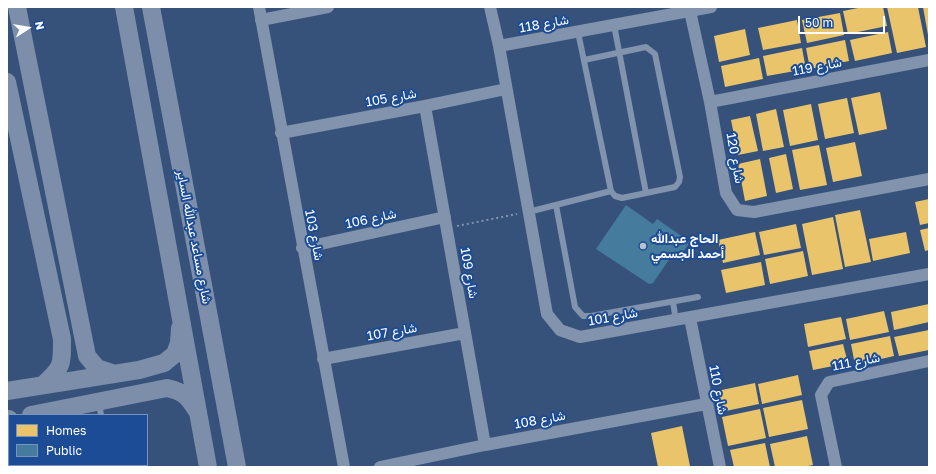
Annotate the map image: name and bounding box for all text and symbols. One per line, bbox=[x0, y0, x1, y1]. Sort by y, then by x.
north arrow bbox=[8, 8, 48, 48]
scale bar bbox=[800, 8, 887, 34]
street label: شارع 118 bbox=[518, 12, 570, 36]
text: 50 m bbox=[805, 15, 833, 30]
text: N bbox=[33, 20, 47, 31]
street label: شارع 119 bbox=[791, 55, 843, 79]
street label: شارع 105 bbox=[364, 86, 418, 110]
street label: شارع 120 bbox=[723, 131, 747, 185]
street label: شارع مساعد عبدالله الساير bbox=[173, 169, 215, 305]
street label: شارع 106 bbox=[344, 206, 398, 232]
street label: شارع 103 bbox=[301, 208, 327, 262]
place label: الحاج عبدالله أحمد الجسمي bbox=[651, 231, 724, 262]
marker: الحاج عبدالله أحمد الجسمي bbox=[638, 241, 648, 251]
street label: شارع 109 bbox=[457, 246, 481, 300]
street label: شارع 101 bbox=[587, 305, 639, 329]
street label: شارع 107 bbox=[366, 320, 418, 344]
street label: شارع 111 bbox=[831, 350, 881, 374]
street label: شارع 110 bbox=[706, 364, 730, 416]
street label: شارع 108 bbox=[513, 408, 567, 432]
legend bbox=[8, 414, 148, 466]
text: Homes bbox=[46, 423, 86, 438]
text: Public bbox=[46, 443, 82, 458]

